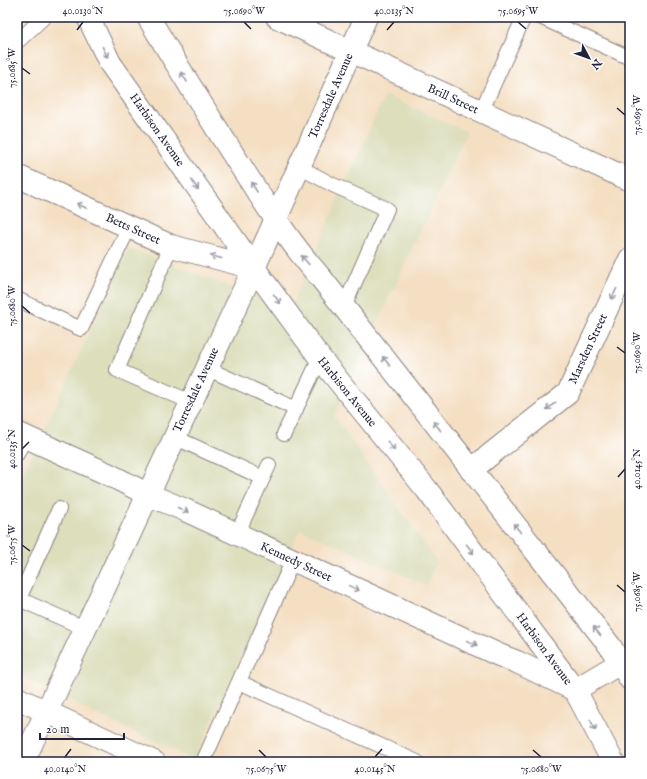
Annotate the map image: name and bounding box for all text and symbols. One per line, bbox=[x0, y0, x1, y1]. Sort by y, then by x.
text: 40.0130°N bbox=[62, 5, 104, 18]
text: 75.0690°W bbox=[223, 5, 265, 18]
text: 40.0135°N bbox=[374, 5, 414, 18]
text: 75.0695°W bbox=[498, 5, 539, 18]
north arrow bbox=[569, 38, 609, 78]
one-way arrow bbox=[102, 46, 109, 58]
text: 75.0685°W bbox=[6, 48, 19, 88]
street label: Torresdale Avenue bbox=[305, 50, 357, 141]
text: N bbox=[587, 55, 605, 72]
one-way arrow bbox=[180, 72, 188, 83]
street label: Brill Street bbox=[425, 81, 481, 117]
street label: Harbison Avenue bbox=[126, 91, 188, 170]
text: 75.0695°W bbox=[631, 94, 644, 135]
one-way arrow bbox=[191, 179, 199, 190]
one-way arrow bbox=[250, 182, 258, 193]
one-way arrow bbox=[77, 202, 89, 209]
street label: Betts Street bbox=[103, 210, 163, 248]
one-way arrow bbox=[210, 253, 223, 261]
one-way arrow bbox=[300, 254, 309, 265]
text: 75.0680°W bbox=[6, 285, 19, 327]
one-way arrow bbox=[610, 288, 617, 300]
one-way arrow bbox=[273, 294, 281, 305]
street label: Marsden Street bbox=[565, 311, 611, 387]
text: 75.0690°W bbox=[631, 332, 644, 374]
street label: Torresdale Avenue bbox=[170, 345, 222, 435]
street label: Harbison Avenue bbox=[314, 354, 380, 430]
one-way arrow bbox=[382, 356, 390, 367]
one-way arrow bbox=[546, 402, 557, 411]
one-way arrow bbox=[433, 420, 441, 431]
text: 40.0135°N bbox=[6, 429, 19, 469]
one-way arrow bbox=[387, 440, 396, 451]
text: 40.0145°N bbox=[631, 448, 644, 489]
one-way arrow bbox=[177, 506, 189, 514]
one-way arrow bbox=[513, 523, 522, 534]
text: 75.0675°W bbox=[6, 524, 19, 565]
street label: Kennedy Street bbox=[258, 539, 334, 585]
one-way arrow bbox=[466, 543, 475, 554]
text: 75.0685°W bbox=[631, 572, 644, 612]
one-way arrow bbox=[348, 585, 360, 593]
street label: Harbison Avenue bbox=[513, 610, 576, 689]
one-way arrow bbox=[593, 625, 602, 636]
one-way arrow bbox=[466, 640, 478, 647]
scale bar bbox=[40, 715, 124, 741]
one-way arrow bbox=[590, 719, 598, 731]
text: 20 m bbox=[46, 722, 69, 737]
text: 40.0140°N bbox=[44, 763, 86, 776]
text: 75.0675°W bbox=[246, 763, 287, 776]
text: 40.0145°N bbox=[355, 763, 396, 776]
text: 75.0680°W bbox=[520, 763, 562, 776]

